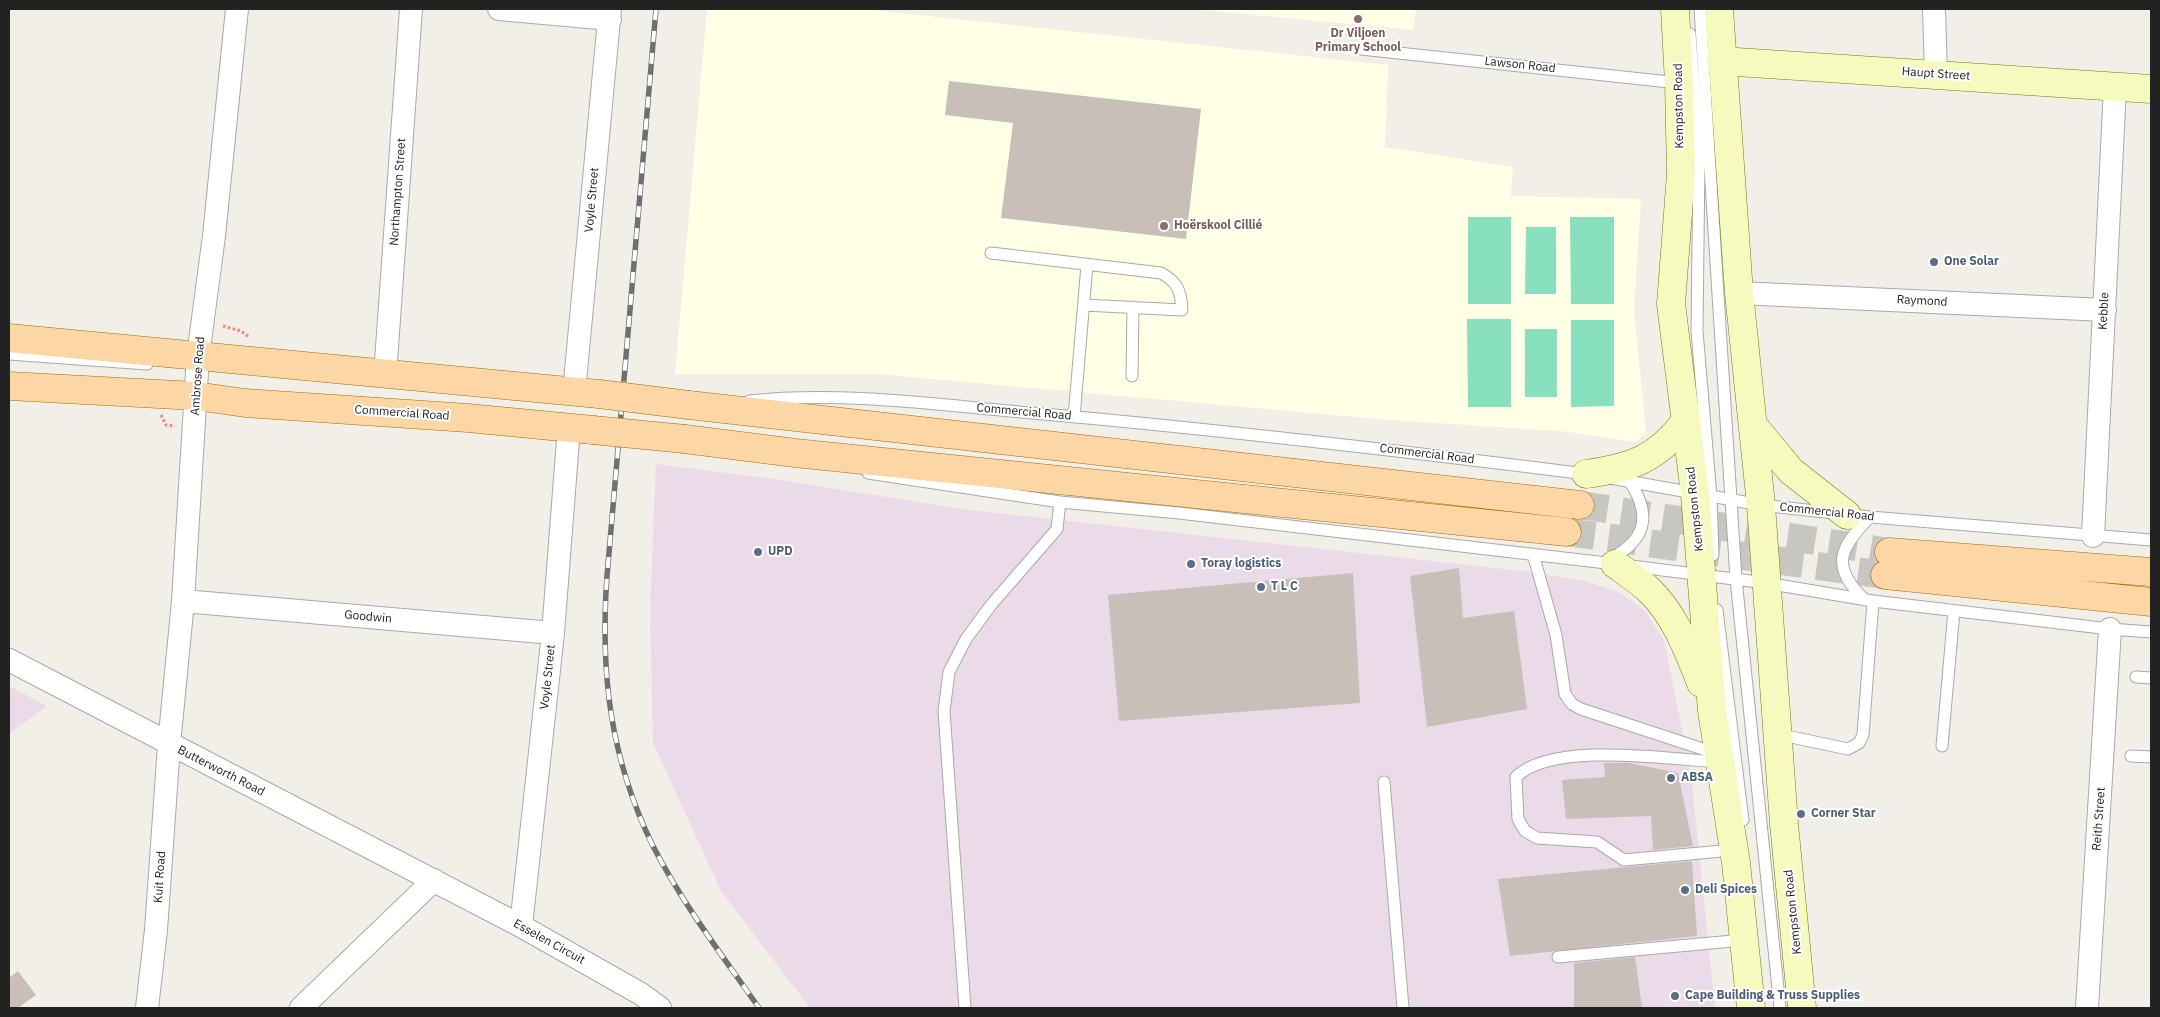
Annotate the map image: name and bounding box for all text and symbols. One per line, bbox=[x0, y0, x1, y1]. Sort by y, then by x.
marker: Dr Viljoen Primary School bbox=[1352, 13, 1364, 25]
place label: Dr Viljoen Primary School bbox=[1315, 27, 1401, 55]
street label: Lawson Road bbox=[1484, 54, 1556, 76]
street label: Kempston Road bbox=[1671, 63, 1687, 149]
street label: Haupt Street bbox=[1901, 64, 1971, 84]
street label: Northampton Street bbox=[387, 138, 409, 246]
street label: Voyle Street bbox=[582, 167, 602, 233]
place label: Hoërskool Cillié bbox=[1174, 219, 1262, 233]
marker: Hoërskool Cillié bbox=[1158, 220, 1170, 232]
place label: One Solar bbox=[1944, 255, 1999, 269]
marker: One Solar bbox=[1928, 256, 1940, 268]
street label: Raymond bbox=[1896, 292, 1948, 310]
street label: Kebble bbox=[2096, 292, 2112, 330]
street label: Ambrose Road bbox=[188, 336, 208, 416]
street label: Commercial Road bbox=[976, 401, 1072, 423]
street label: Commercial Road bbox=[354, 402, 450, 424]
street label: Commercial Road bbox=[1379, 441, 1475, 467]
street label: Kempston Road bbox=[1683, 466, 1707, 552]
street label: Commercial Road bbox=[1779, 500, 1875, 524]
place label: UPD bbox=[768, 545, 793, 559]
marker: UPD bbox=[752, 546, 764, 558]
place label: Toray logistics bbox=[1201, 557, 1281, 571]
marker: Toray logistics bbox=[1185, 558, 1197, 570]
place label: T L C bbox=[1271, 580, 1298, 594]
marker: T L C bbox=[1255, 581, 1267, 593]
street label: Goodwin bbox=[344, 608, 392, 626]
street label: Voyle Street bbox=[537, 644, 559, 710]
street label: Butterworth Road bbox=[175, 743, 267, 799]
place label: ABSA bbox=[1681, 771, 1713, 785]
marker: ABSA bbox=[1665, 772, 1677, 784]
street label: Reith Street bbox=[2090, 787, 2108, 851]
place label: Corner Star bbox=[1811, 807, 1876, 821]
marker: Corner Star bbox=[1795, 808, 1807, 820]
street label: Kuit Road bbox=[151, 851, 169, 903]
street label: Kempston Road bbox=[1781, 869, 1805, 955]
place label: Deli Spices bbox=[1695, 883, 1757, 897]
marker: Deli Spices bbox=[1679, 884, 1691, 896]
street label: Esselen Circuit bbox=[511, 916, 587, 968]
place label: Cape Building & Truss Supplies bbox=[1685, 989, 1860, 1003]
marker: Cape Building & Truss Supplies bbox=[1669, 990, 1681, 1002]

